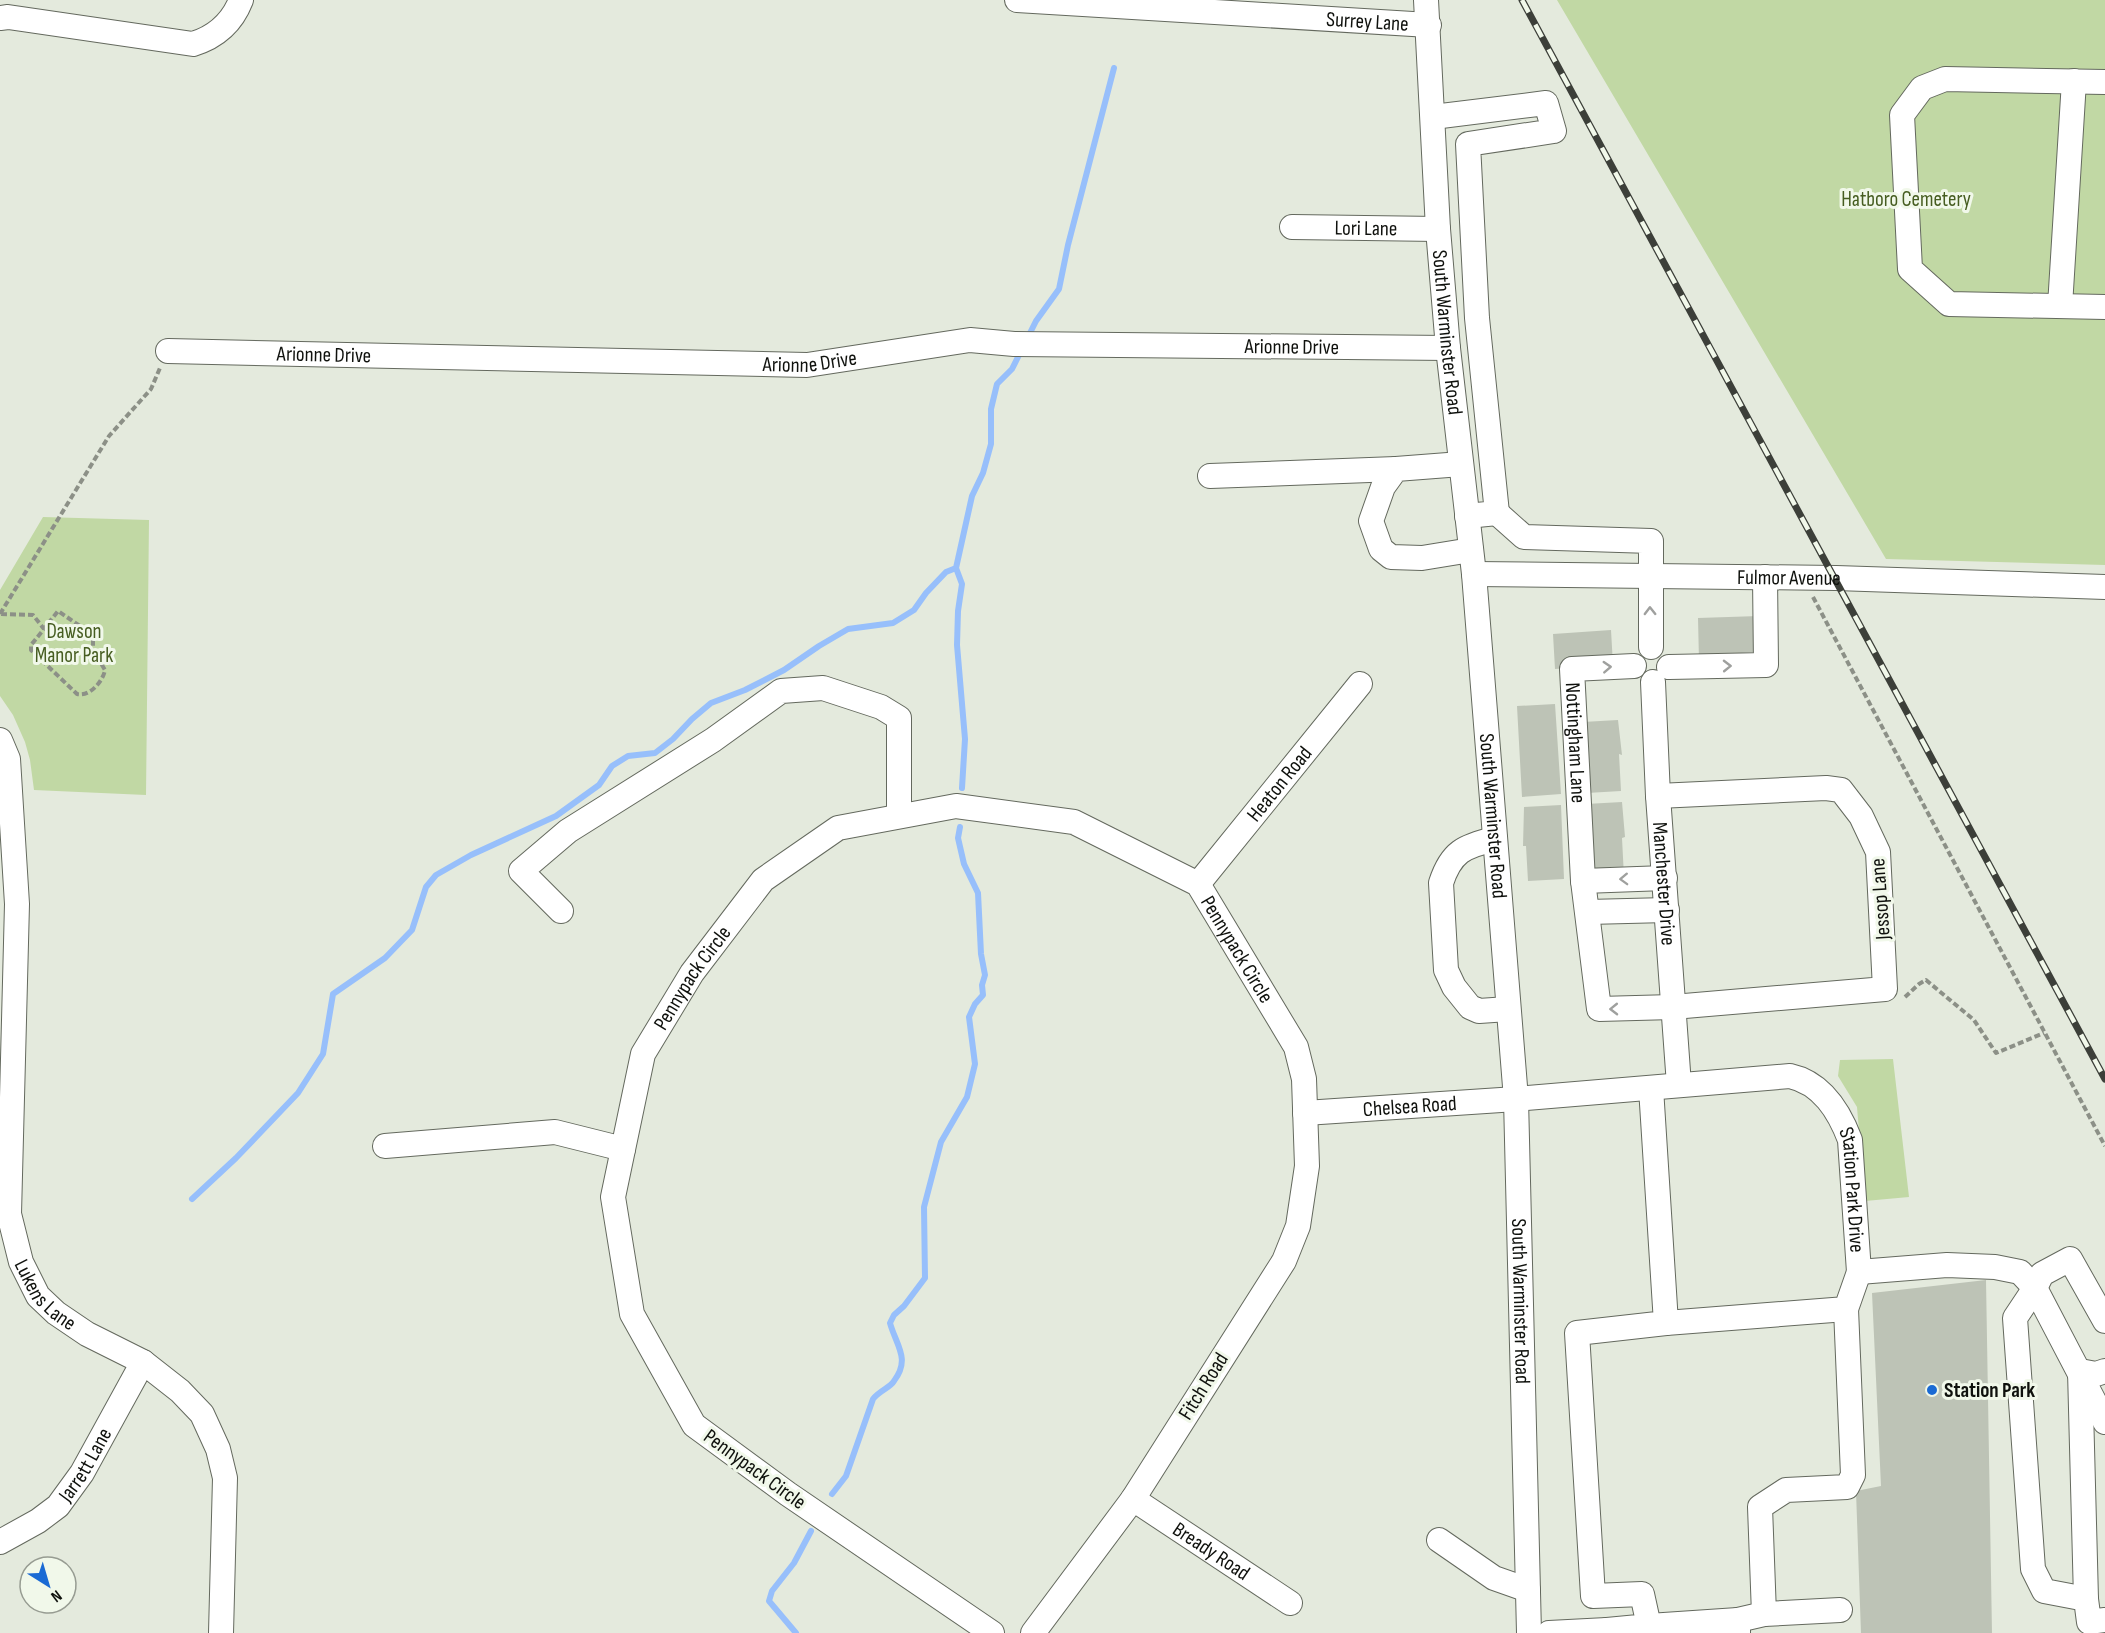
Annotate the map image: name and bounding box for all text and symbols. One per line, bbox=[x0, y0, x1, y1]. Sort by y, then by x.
street label: Surrey Lane bbox=[1325, 7, 1409, 37]
park label: Hatboro Cemetery bbox=[1841, 187, 1971, 212]
street label: Lori Lane bbox=[1334, 216, 1398, 241]
street label: South Warminster Road bbox=[1427, 249, 1468, 416]
street label: Arionne Drive bbox=[1243, 334, 1339, 360]
street label: Arionne Drive bbox=[275, 341, 371, 368]
street label: Arionne Drive bbox=[761, 346, 859, 378]
street label: Fulmor Avenue bbox=[1737, 565, 1841, 591]
one-way arrow bbox=[1644, 607, 1657, 616]
park label: Dawson Manor Park bbox=[35, 619, 113, 668]
one-way arrow bbox=[1723, 660, 1732, 672]
one-way arrow bbox=[1602, 661, 1611, 674]
street label: Nottingham Lane bbox=[1560, 682, 1591, 804]
street label: South Warminster Road bbox=[1474, 733, 1512, 900]
street label: Heaton Road bbox=[1242, 741, 1317, 827]
street label: Manchester Drive bbox=[1647, 821, 1681, 946]
street label: Jessop Lane bbox=[1865, 857, 1896, 942]
one-way arrow bbox=[1620, 873, 1629, 886]
street label: Pennypack Circle bbox=[1195, 891, 1279, 1008]
street label: Pennypack Circle bbox=[649, 921, 737, 1035]
one-way arrow bbox=[1610, 1002, 1619, 1015]
street label: Chelsea Road bbox=[1362, 1091, 1458, 1122]
street label: Station Park Drive bbox=[1833, 1123, 1870, 1253]
street label: South Warminster Road bbox=[1506, 1218, 1535, 1384]
street label: Lukens Lane bbox=[9, 1255, 81, 1336]
street label: Fitch Road bbox=[1173, 1348, 1234, 1424]
place label: Station Park bbox=[1944, 1378, 2035, 1403]
marker: Station Park bbox=[1925, 1383, 1939, 1397]
street label: Jarrett Lane bbox=[53, 1424, 117, 1508]
street label: Pennypack Circle bbox=[699, 1424, 811, 1515]
street label: Bready Road bbox=[1168, 1517, 1254, 1586]
north arrow bbox=[18, 1555, 78, 1615]
text: N bbox=[47, 1586, 65, 1606]

